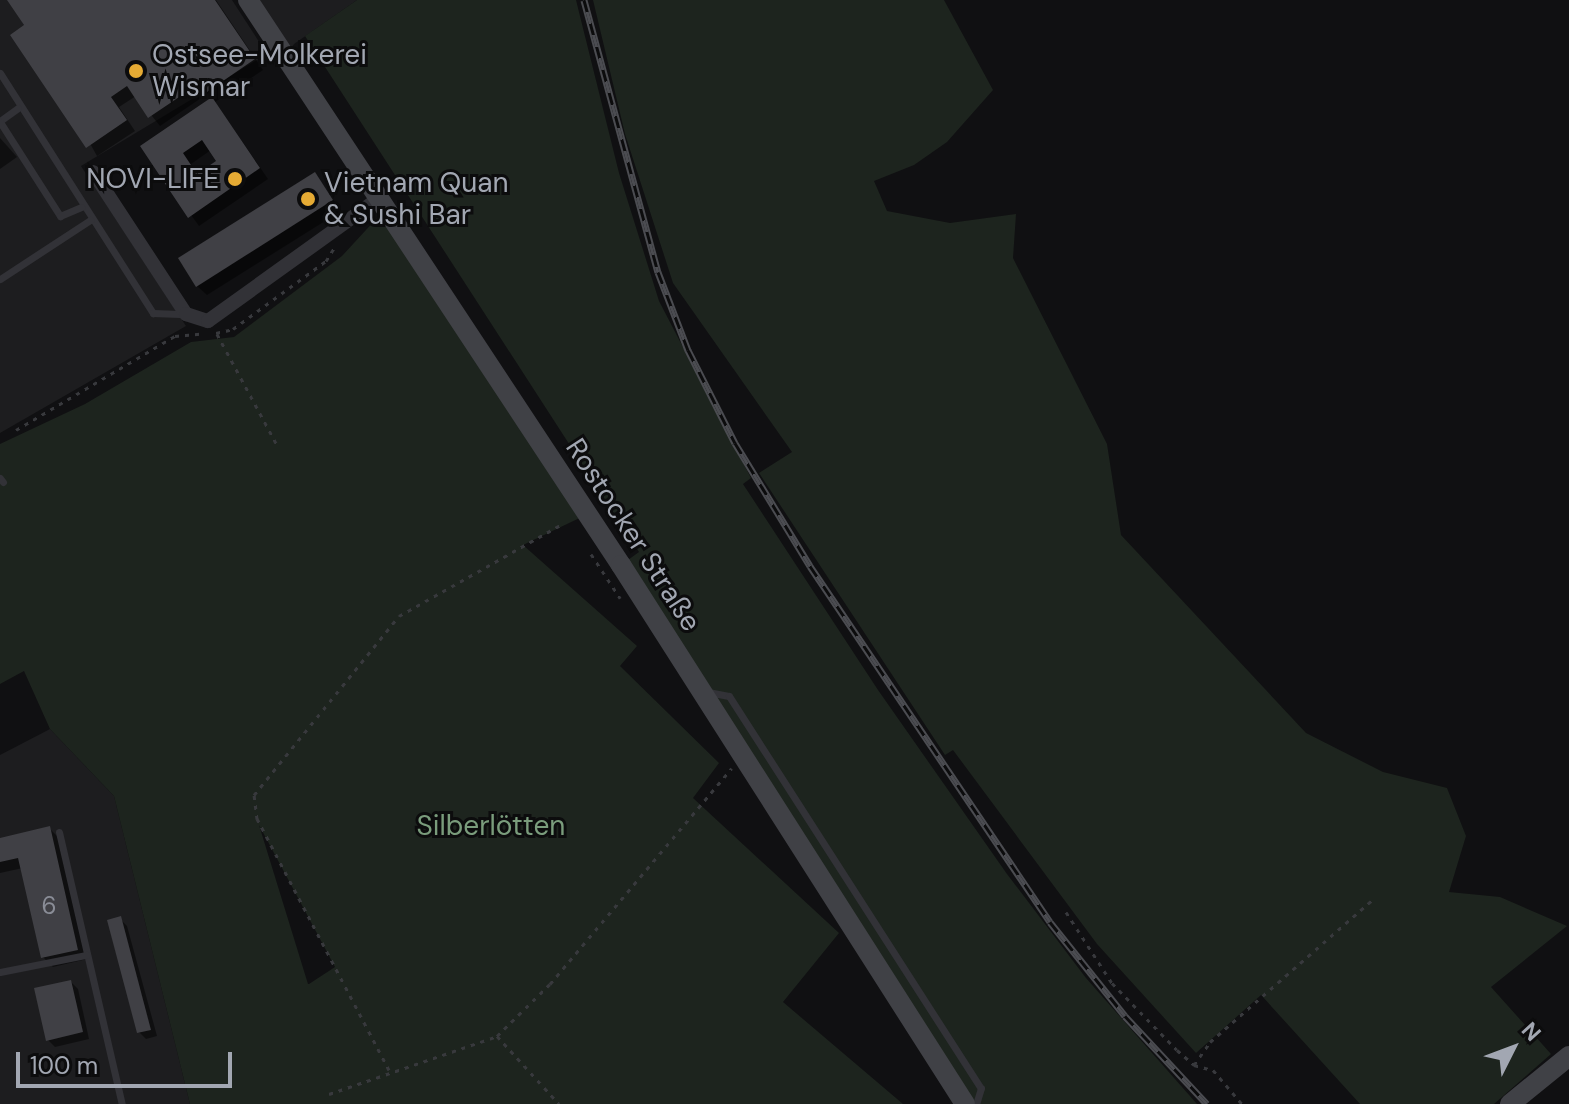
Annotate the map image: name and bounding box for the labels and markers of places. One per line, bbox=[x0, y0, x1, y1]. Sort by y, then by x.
place label: Ostsee-Molkerei Wismar bbox=[152, 38, 367, 104]
marker: Ostsee-Molkerei Wismar bbox=[127, 62, 145, 80]
place label: NOVI-LIFE bbox=[86, 162, 219, 196]
place label: Vietnam Quan & Sushi Bar bbox=[324, 166, 509, 232]
marker: NOVI-LIFE bbox=[226, 170, 244, 188]
marker: Vietnam Quan & Sushi Bar bbox=[299, 190, 317, 208]

